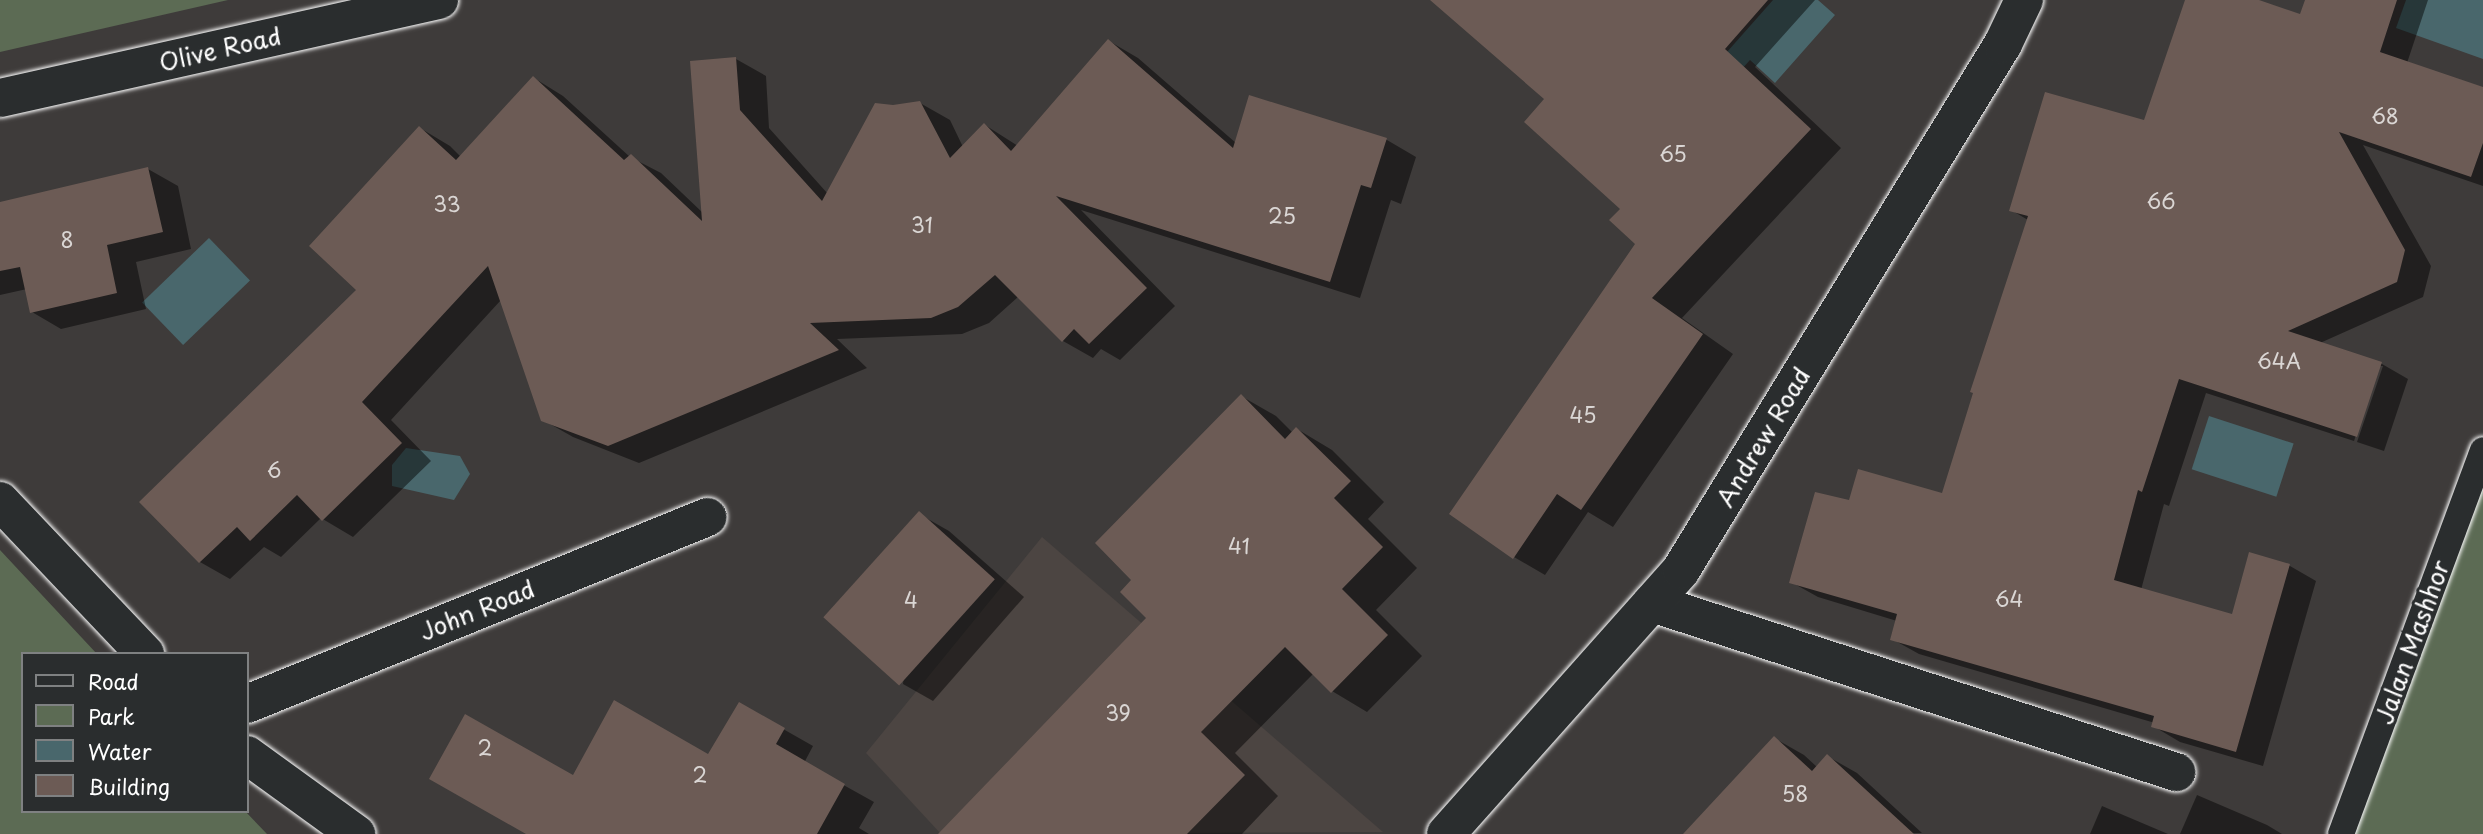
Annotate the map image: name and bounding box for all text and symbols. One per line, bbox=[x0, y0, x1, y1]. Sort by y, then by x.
street label: Olive Road bbox=[157, 21, 283, 77]
house number: 68 bbox=[2371, 102, 2399, 128]
house number: 65 bbox=[1659, 140, 1687, 166]
house number: 66 bbox=[2146, 187, 2176, 213]
house number: 33 bbox=[433, 190, 461, 216]
house number: 25 bbox=[1268, 202, 1296, 228]
house number: 31 bbox=[911, 211, 933, 237]
house number: 8 bbox=[60, 226, 74, 252]
house number: 64A bbox=[2257, 347, 2301, 373]
street label: Andrew Road bbox=[1710, 362, 1816, 512]
house number: 45 bbox=[1570, 401, 1596, 427]
house number: 6 bbox=[267, 456, 281, 482]
house number: 41 bbox=[1228, 532, 1250, 558]
street label: Jalan Mashhor bbox=[2369, 556, 2455, 728]
street label: John Road bbox=[415, 574, 539, 646]
house number: 64 bbox=[1995, 585, 2023, 611]
house number: 4 bbox=[904, 586, 918, 612]
legend bbox=[21, 652, 248, 813]
text: Road bbox=[88, 665, 139, 697]
house number: 39 bbox=[1105, 699, 1131, 725]
text: Park bbox=[88, 700, 135, 732]
house number: 2 bbox=[478, 734, 492, 760]
text: Water bbox=[88, 735, 151, 767]
house number: 2 bbox=[693, 761, 707, 787]
text: Building bbox=[88, 770, 170, 802]
house number: 58 bbox=[1782, 780, 1808, 806]

